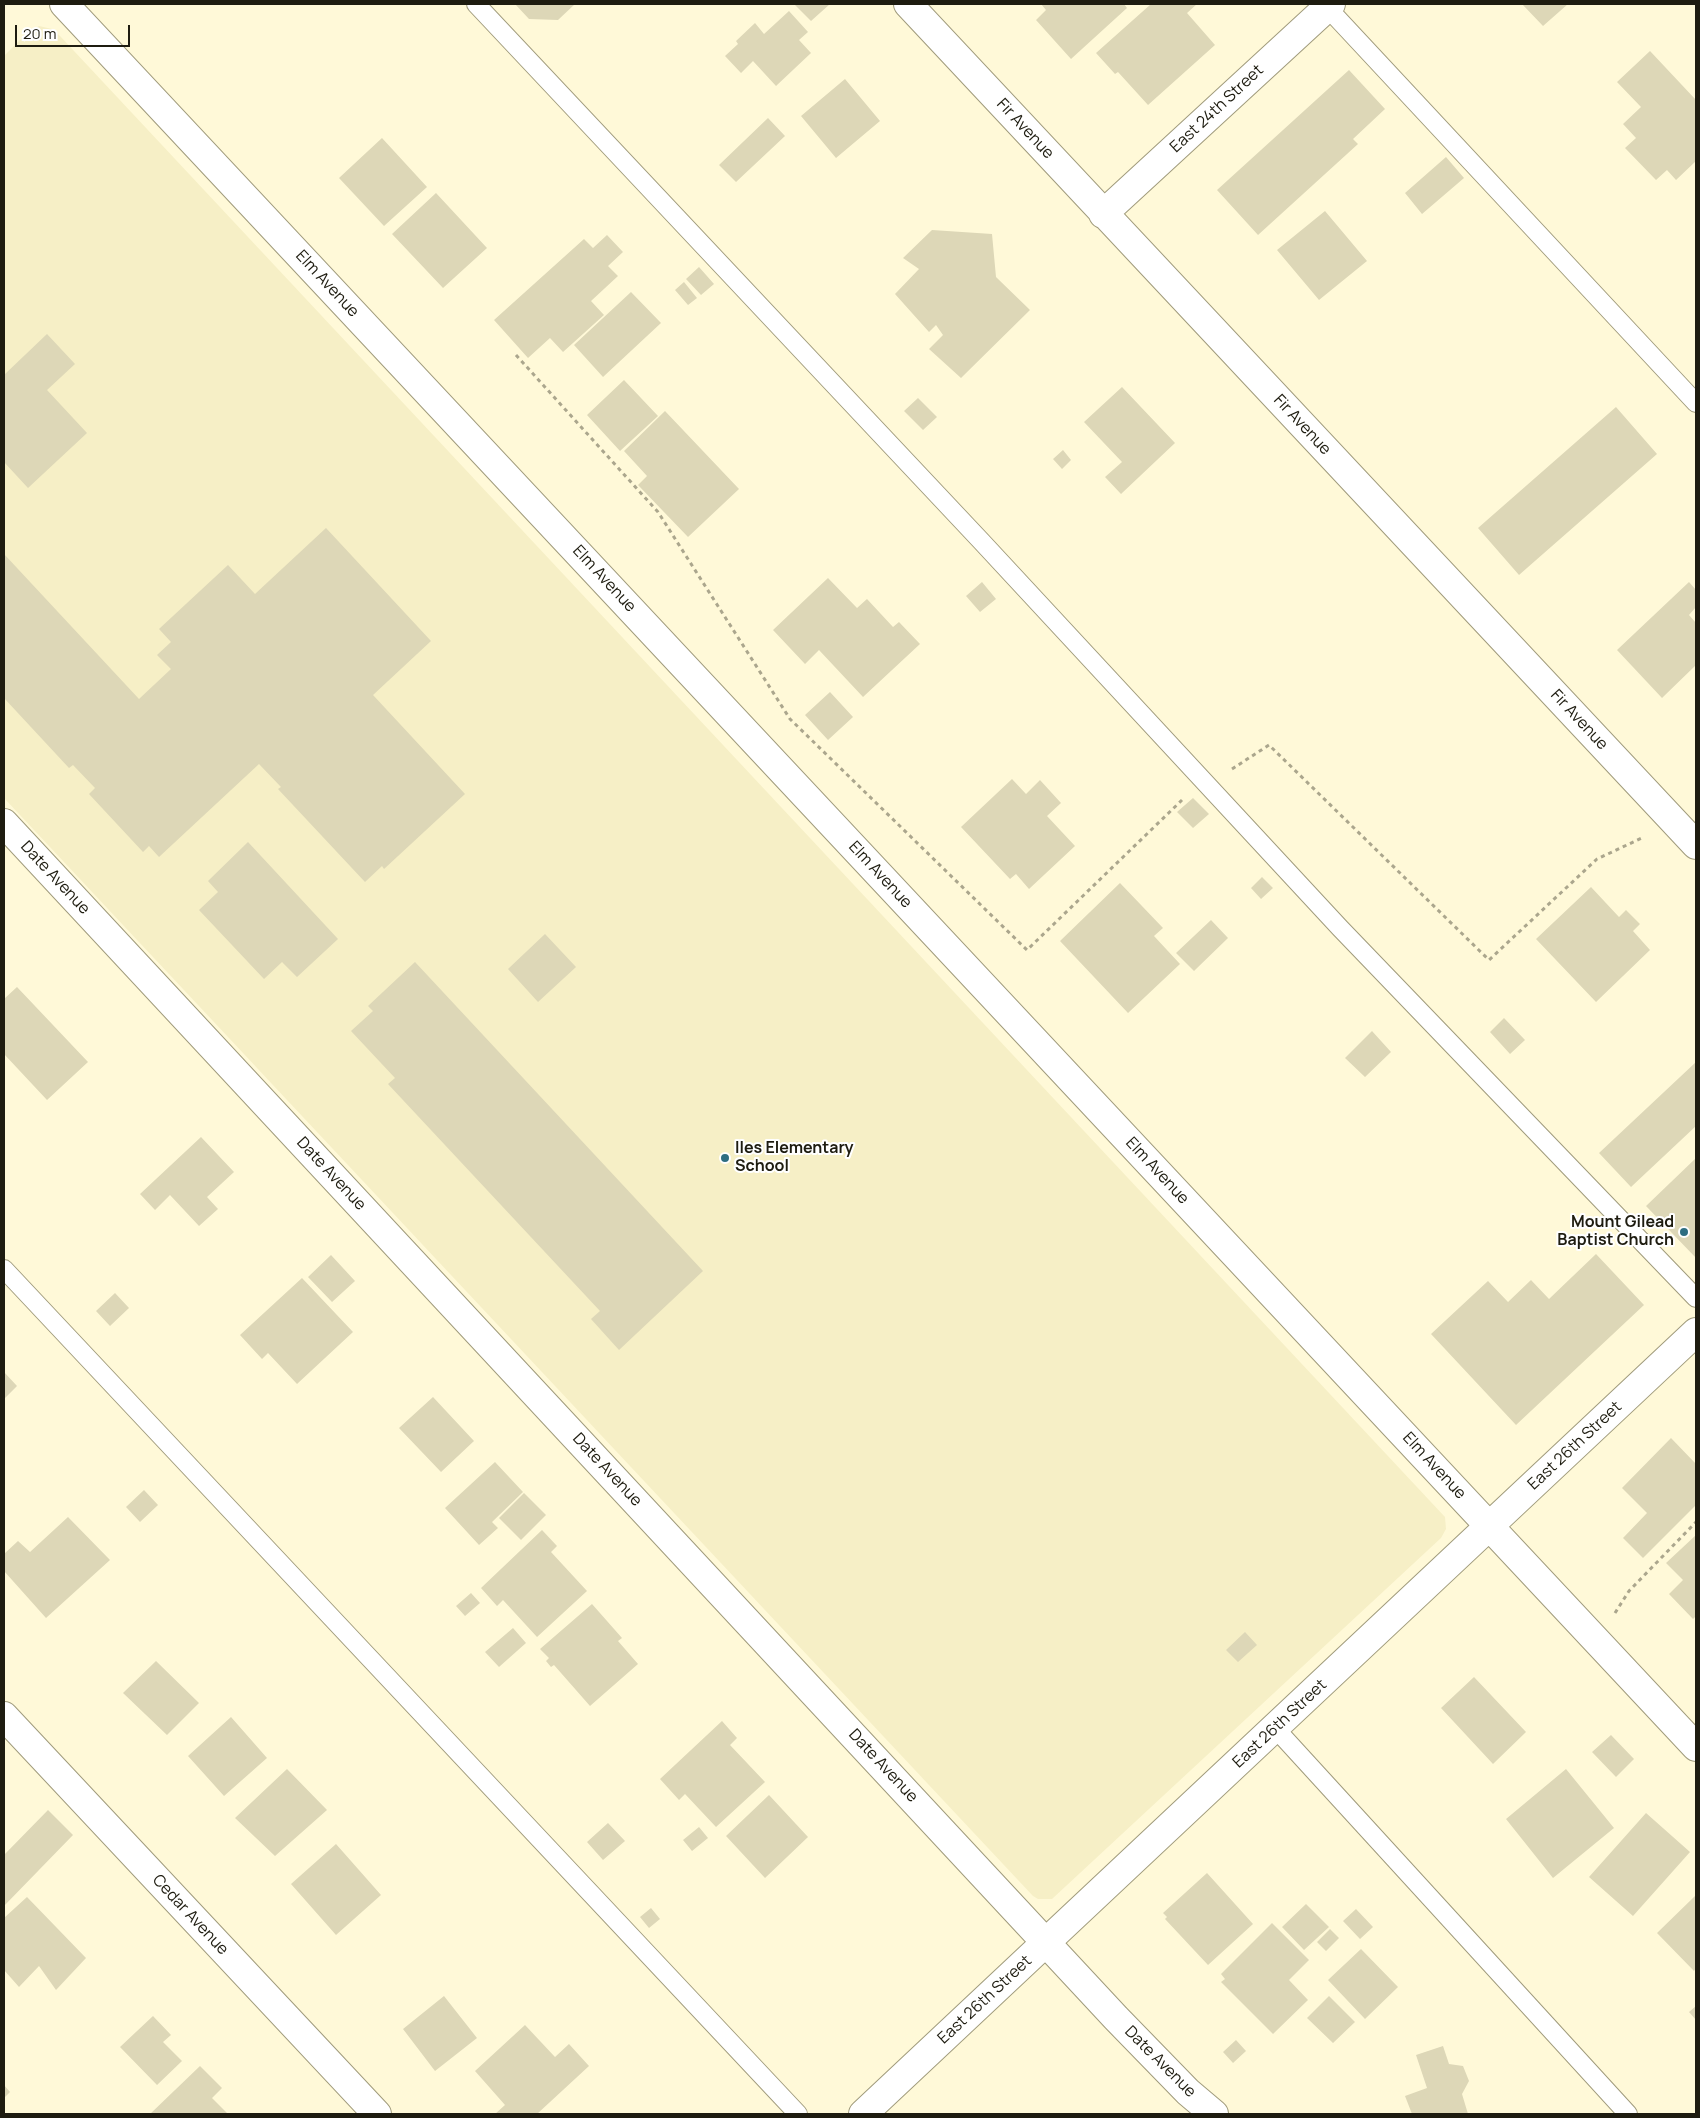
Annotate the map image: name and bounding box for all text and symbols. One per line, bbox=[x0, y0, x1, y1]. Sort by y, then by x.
scale bar bbox=[18, 15, 132, 47]
text: 20 m bbox=[23, 23, 56, 44]
street label: East 24th Street bbox=[1166, 61, 1268, 157]
street label: Fir Avenue bbox=[992, 95, 1058, 163]
street label: Elm Avenue bbox=[291, 247, 363, 321]
street label: Fir Avenue bbox=[1269, 391, 1335, 459]
street label: Elm Avenue bbox=[568, 542, 640, 616]
street label: Fir Avenue bbox=[1546, 686, 1612, 754]
street label: Date Avenue bbox=[16, 837, 94, 919]
street label: Elm Avenue bbox=[844, 838, 916, 912]
street label: Date Avenue bbox=[292, 1133, 370, 1215]
street label: Elm Avenue bbox=[1121, 1134, 1193, 1208]
place label: Iles Elementary School bbox=[735, 1139, 854, 1177]
marker: Iles Elementary School bbox=[719, 1152, 731, 1164]
place label: Mount Gilead Baptist Church bbox=[1557, 1213, 1674, 1251]
marker: Mount Gilead Baptist Church bbox=[1678, 1226, 1690, 1238]
street label: East 26th Street bbox=[1524, 1398, 1626, 1494]
street label: Date Avenue bbox=[568, 1429, 646, 1511]
street label: Elm Avenue bbox=[1398, 1429, 1470, 1503]
street label: East 26th Street bbox=[1229, 1676, 1331, 1772]
street label: Date Avenue bbox=[844, 1725, 922, 1807]
street label: Cedar Avenue bbox=[148, 1871, 232, 1959]
street label: East 26th Street bbox=[934, 1952, 1036, 2048]
street label: Date Avenue bbox=[1120, 2022, 1200, 2102]

